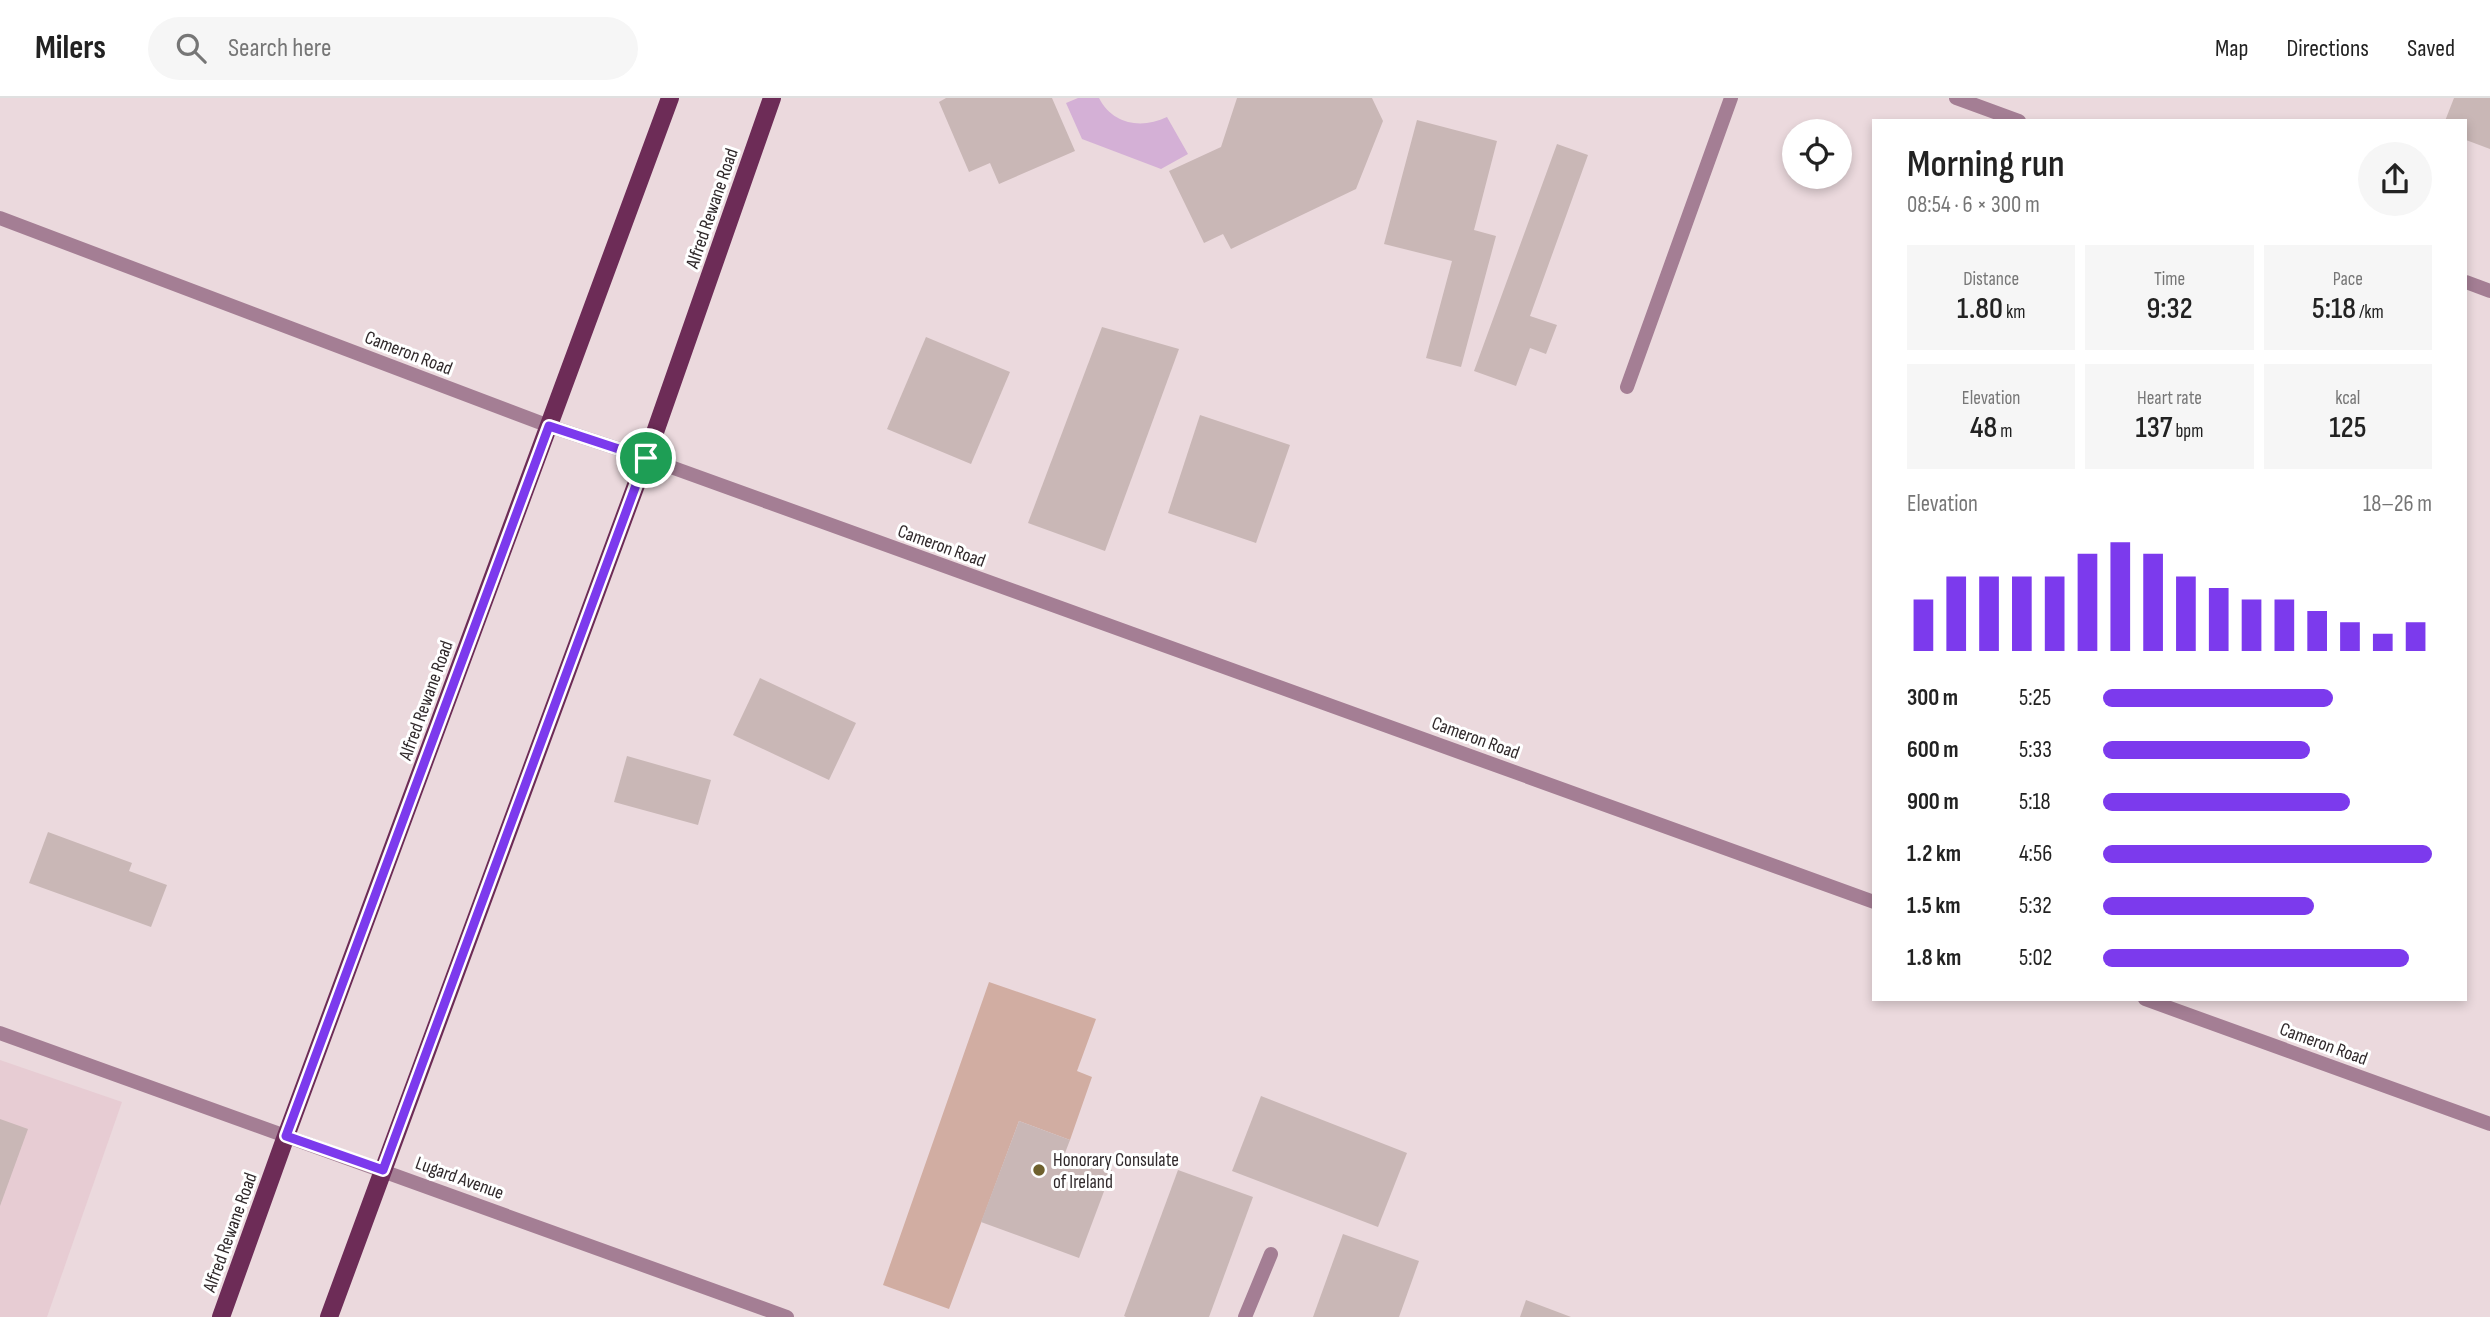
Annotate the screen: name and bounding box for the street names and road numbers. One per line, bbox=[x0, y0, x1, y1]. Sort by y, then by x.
street label: Alfred Rewane Road bbox=[681, 145, 744, 272]
street label: Cameron Road bbox=[361, 326, 455, 381]
street label: Cameron Road bbox=[894, 520, 989, 573]
street label: Alfred Rewane Road bbox=[394, 638, 459, 764]
street label: Cameron Road bbox=[1428, 712, 1523, 765]
street label: Cameron Road bbox=[2276, 1018, 2371, 1071]
street label: Lugard Avenue bbox=[412, 1152, 507, 1205]
street label: Alfred Rewane Road bbox=[198, 1170, 263, 1296]

